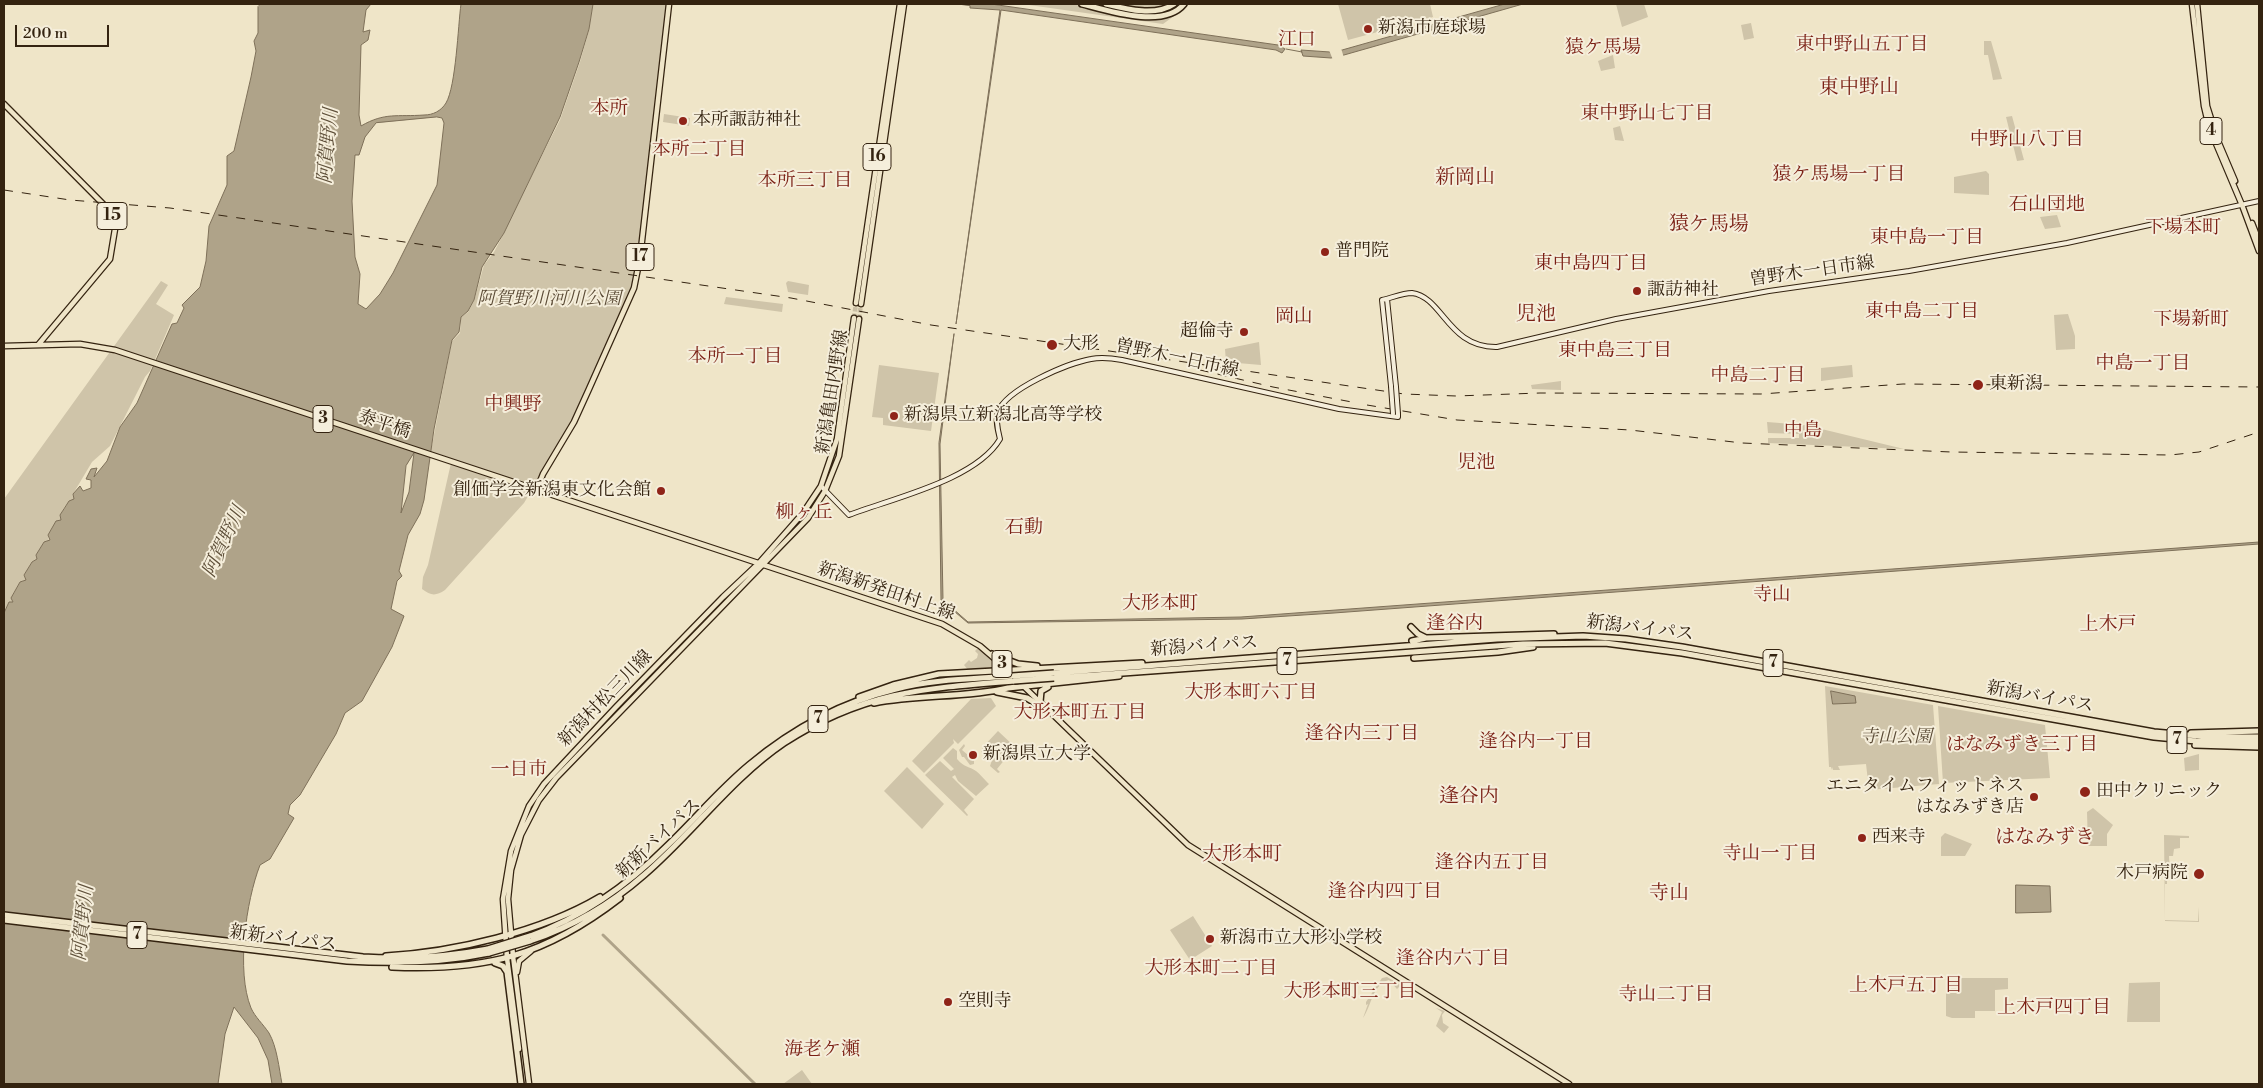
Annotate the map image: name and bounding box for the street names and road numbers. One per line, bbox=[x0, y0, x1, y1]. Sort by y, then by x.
road number: 4 bbox=[2200, 118, 2222, 144]
road number: 16 bbox=[863, 144, 891, 170]
road number: 15 bbox=[97, 202, 127, 230]
road number: 17 bbox=[626, 243, 654, 270]
street label: 曽野木一日市線 bbox=[1748, 253, 1876, 291]
street label: 新潟亀田内野線 bbox=[812, 328, 854, 456]
street label: 曽野木一日市線 bbox=[1113, 335, 1241, 383]
road number: 3 bbox=[313, 406, 333, 432]
street label: 泰平橋 bbox=[355, 406, 413, 444]
street label: 新潟新発田村上線 bbox=[814, 558, 958, 626]
street label: 新潟バイパス bbox=[1585, 612, 1695, 646]
street label: 新潟バイパス bbox=[1149, 632, 1259, 662]
street label: 新潟村松三川線 bbox=[554, 646, 658, 752]
road number: 7 bbox=[1277, 648, 1297, 674]
road number: 7 bbox=[1763, 650, 1783, 676]
road number: 3 bbox=[992, 651, 1012, 678]
street label: 新潟バイパス bbox=[1985, 678, 2095, 718]
road number: 7 bbox=[808, 706, 828, 732]
road number: 7 bbox=[2167, 726, 2187, 754]
street label: 新新バイパス bbox=[612, 794, 706, 884]
road number: 7 bbox=[127, 922, 147, 948]
street label: 新新バイパス bbox=[228, 922, 338, 956]

